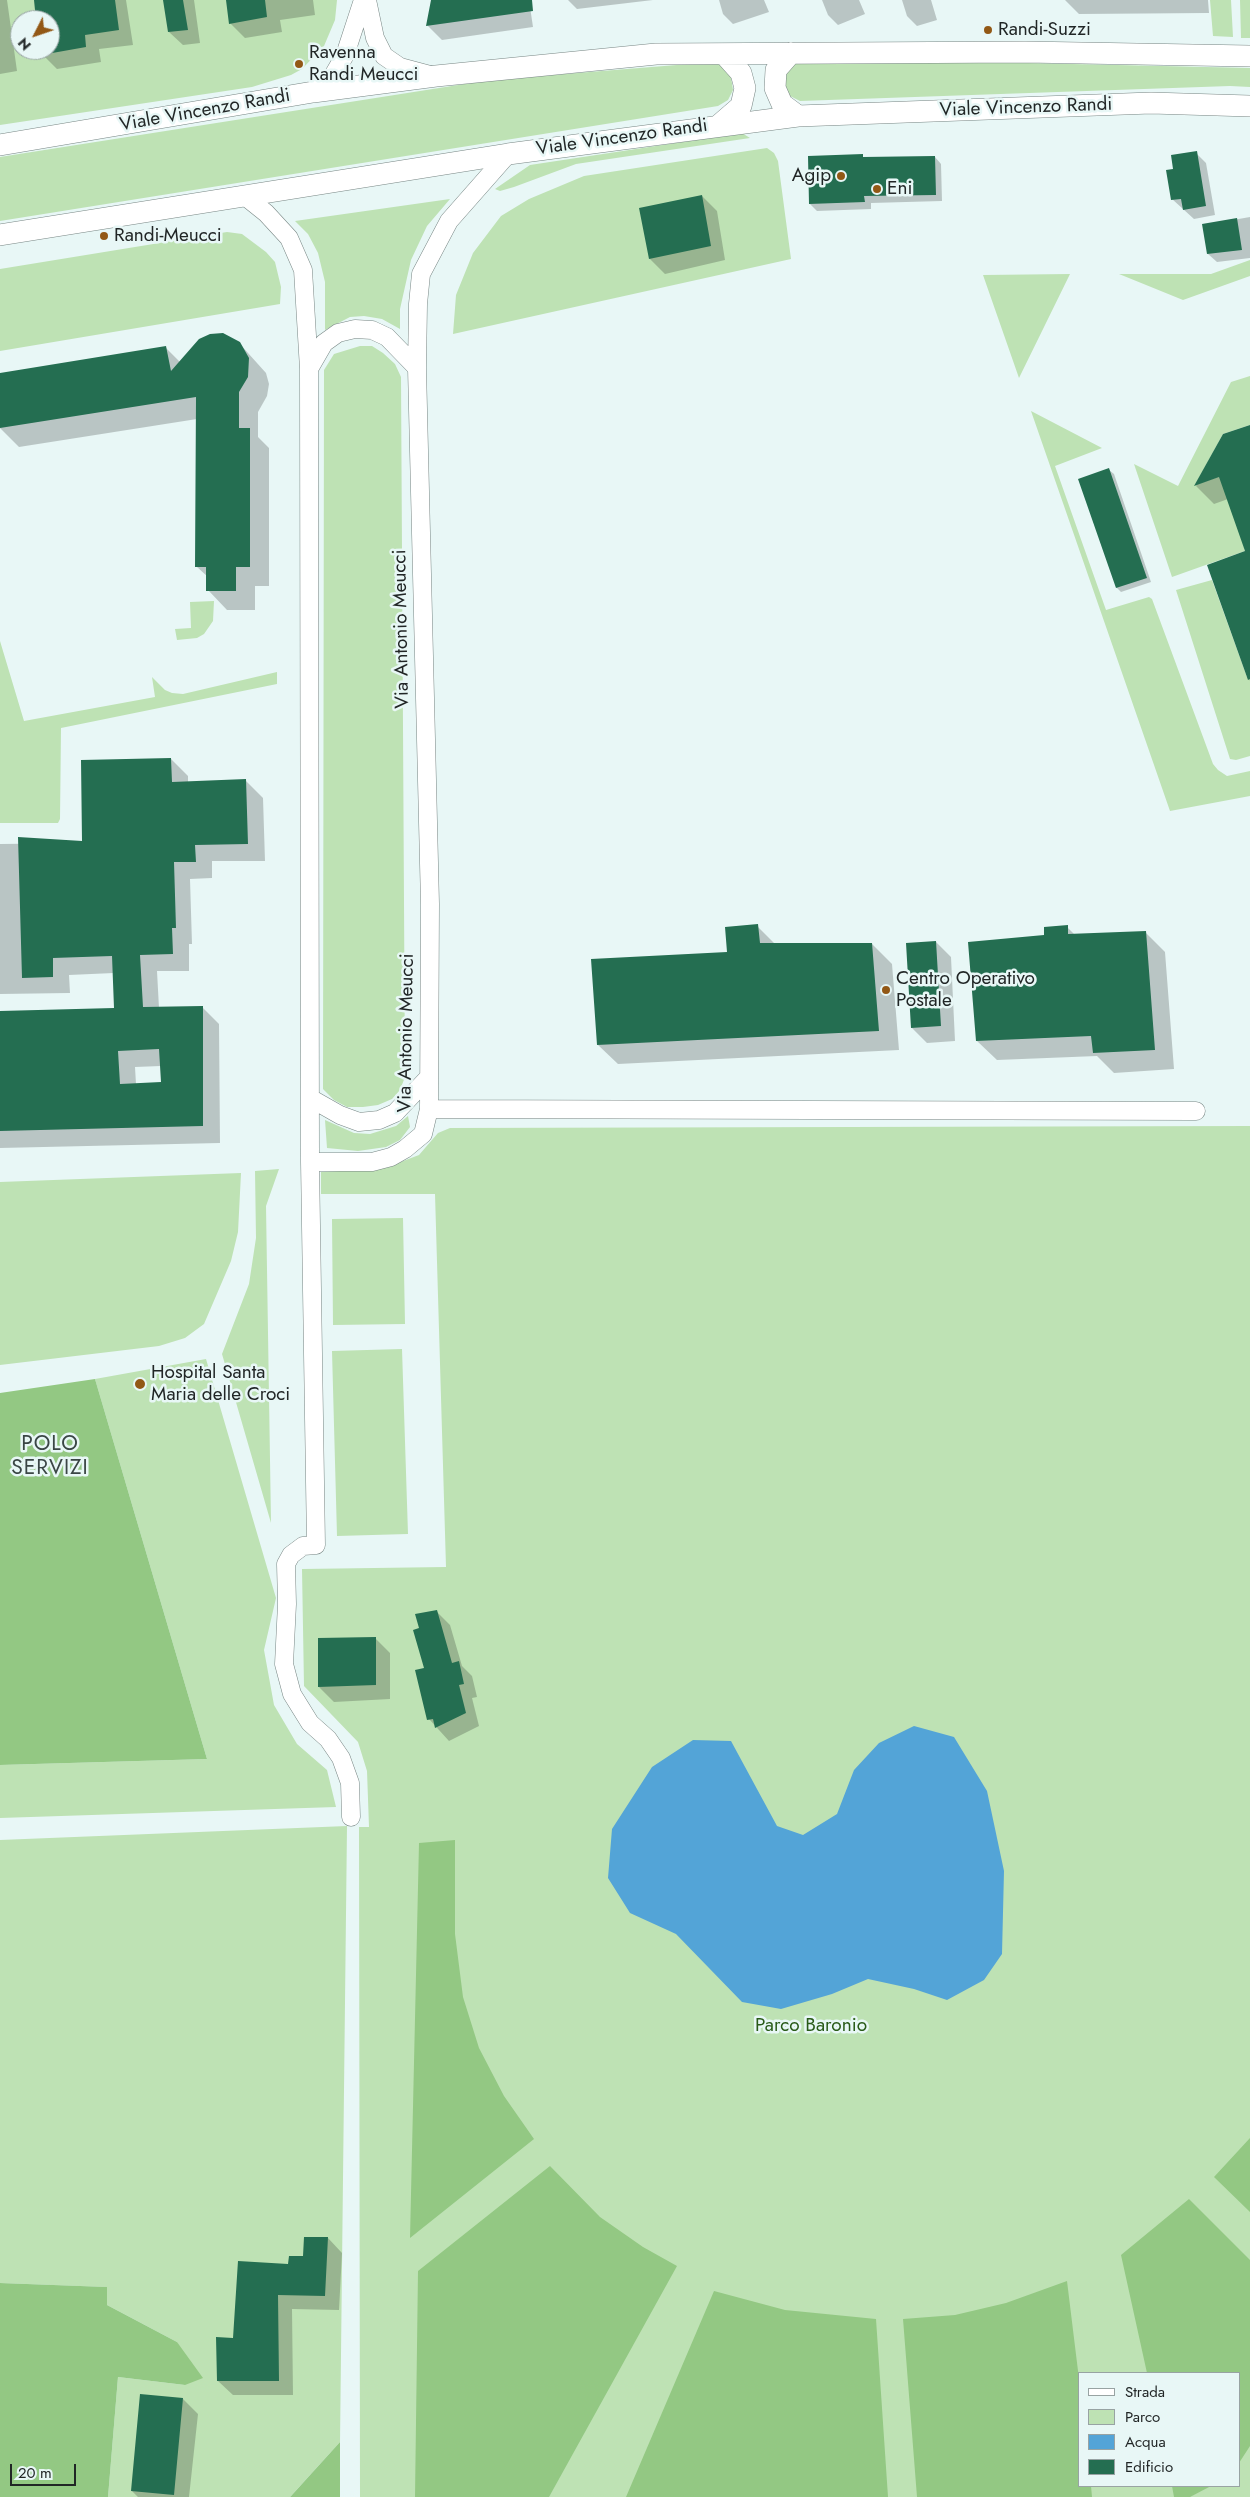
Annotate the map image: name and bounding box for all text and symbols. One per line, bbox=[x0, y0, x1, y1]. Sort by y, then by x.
north arrow bbox=[10, 10, 60, 60]
place label: Randi-Suzzi bbox=[998, 19, 1091, 41]
marker: Randi-Suzzi bbox=[982, 24, 994, 36]
text: N bbox=[13, 33, 36, 55]
place label: Ravenna Randi Meucci bbox=[309, 42, 418, 86]
marker: Ravenna Randi Meucci bbox=[293, 58, 305, 70]
street label: Viale Vincenzo Randi bbox=[118, 85, 292, 137]
street label: Viale Vincenzo Randi bbox=[939, 94, 1113, 122]
street label: Viale Vincenzo Randi bbox=[535, 115, 709, 161]
place label: Agip bbox=[792, 165, 831, 187]
marker: Agip bbox=[835, 170, 847, 182]
place label: Eni bbox=[887, 178, 912, 200]
marker: Eni bbox=[871, 183, 883, 195]
place label: Randi-Meucci bbox=[114, 225, 222, 247]
marker: Randi-Meucci bbox=[98, 230, 110, 242]
street label: Via Antonio Meucci bbox=[389, 549, 415, 709]
street label: Via Antonio Meucci bbox=[394, 953, 420, 1113]
place label: Centro Operativo Postale bbox=[896, 968, 1035, 1012]
marker: Centro Operativo Postale bbox=[880, 984, 892, 996]
place label: Hospital Santa Maria delle Croci bbox=[151, 1362, 290, 1406]
marker: Hospital Santa Maria delle Croci bbox=[133, 1377, 147, 1391]
district label: POLO SERVIZI bbox=[10, 1432, 90, 1482]
park label: Parco Baronio bbox=[755, 2015, 867, 2037]
legend bbox=[1078, 2372, 1240, 2487]
text: Strada bbox=[1125, 2381, 1165, 2403]
text: Parco bbox=[1125, 2406, 1160, 2428]
text: Acqua bbox=[1125, 2431, 1166, 2453]
scale bar bbox=[12, 2454, 79, 2486]
text: Edificio bbox=[1125, 2456, 1173, 2478]
text: 20 m bbox=[18, 2462, 52, 2484]

